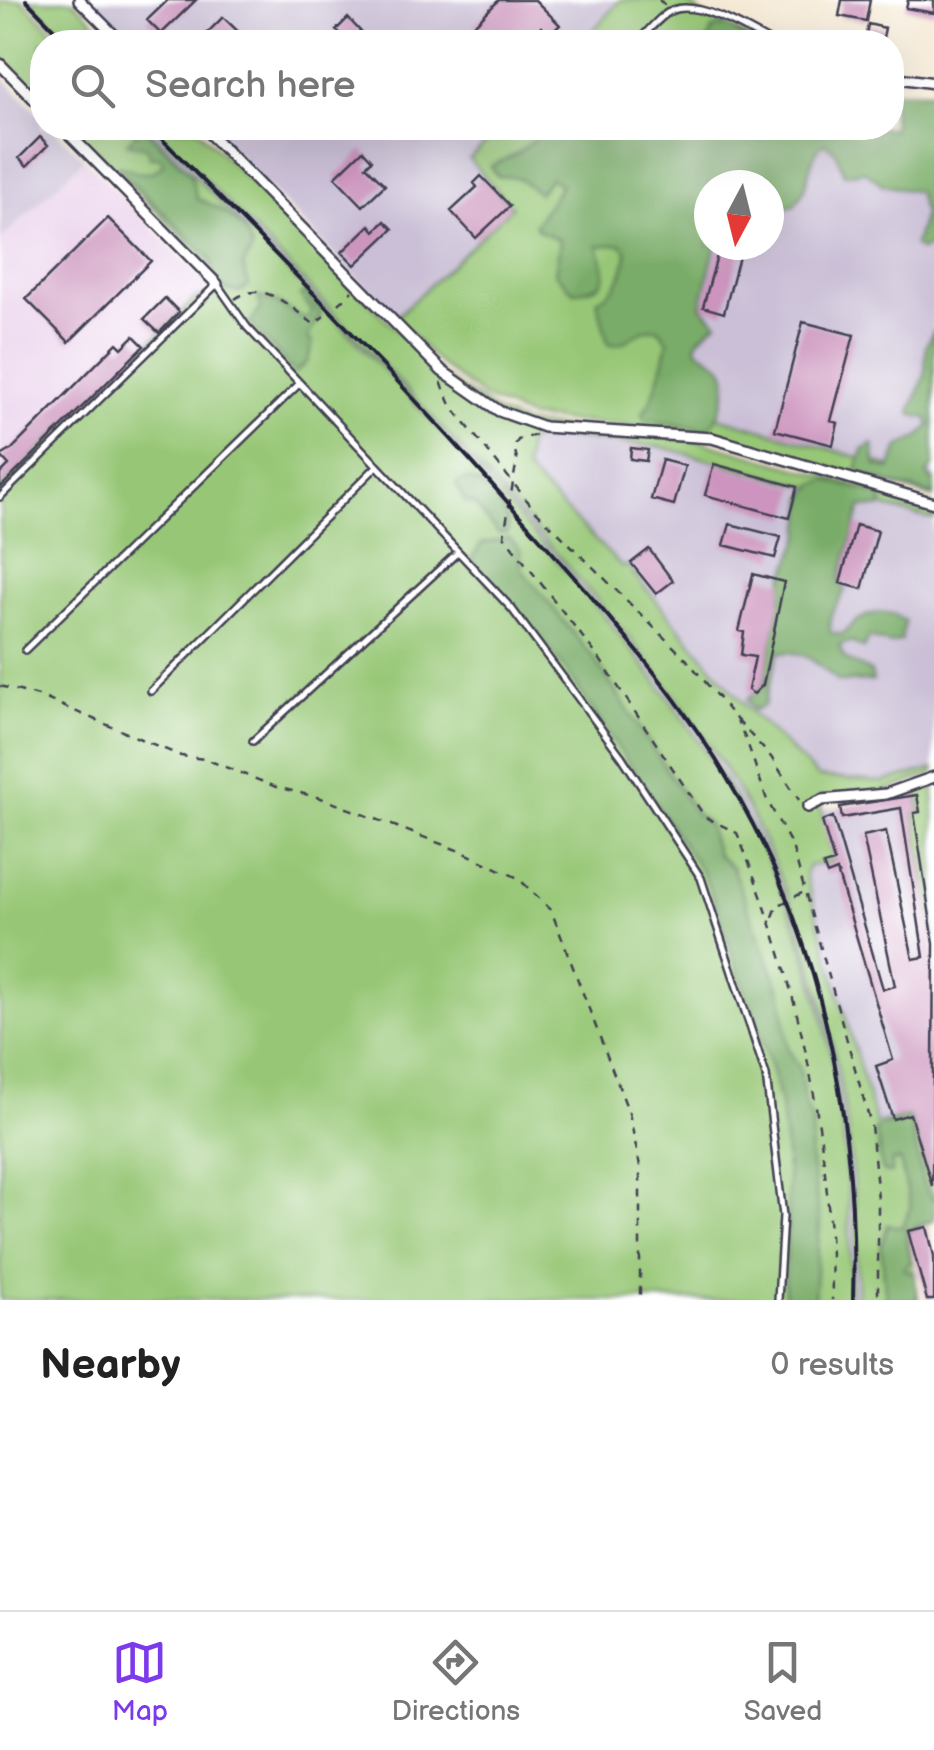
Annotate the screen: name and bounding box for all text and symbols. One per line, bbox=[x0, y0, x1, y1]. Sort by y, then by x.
search box bbox=[30, 30, 904, 140]
icon: search bbox=[65, 58, 120, 113]
text: Search here bbox=[145, 63, 356, 108]
north arrow bbox=[694, 170, 784, 260]
text: Nearby bbox=[40, 1340, 180, 1391]
text: 0 results bbox=[771, 1346, 894, 1385]
tab: Map bbox=[112, 1635, 168, 1728]
tab: Directions bbox=[391, 1635, 520, 1728]
tab: Saved bbox=[744, 1635, 822, 1728]

